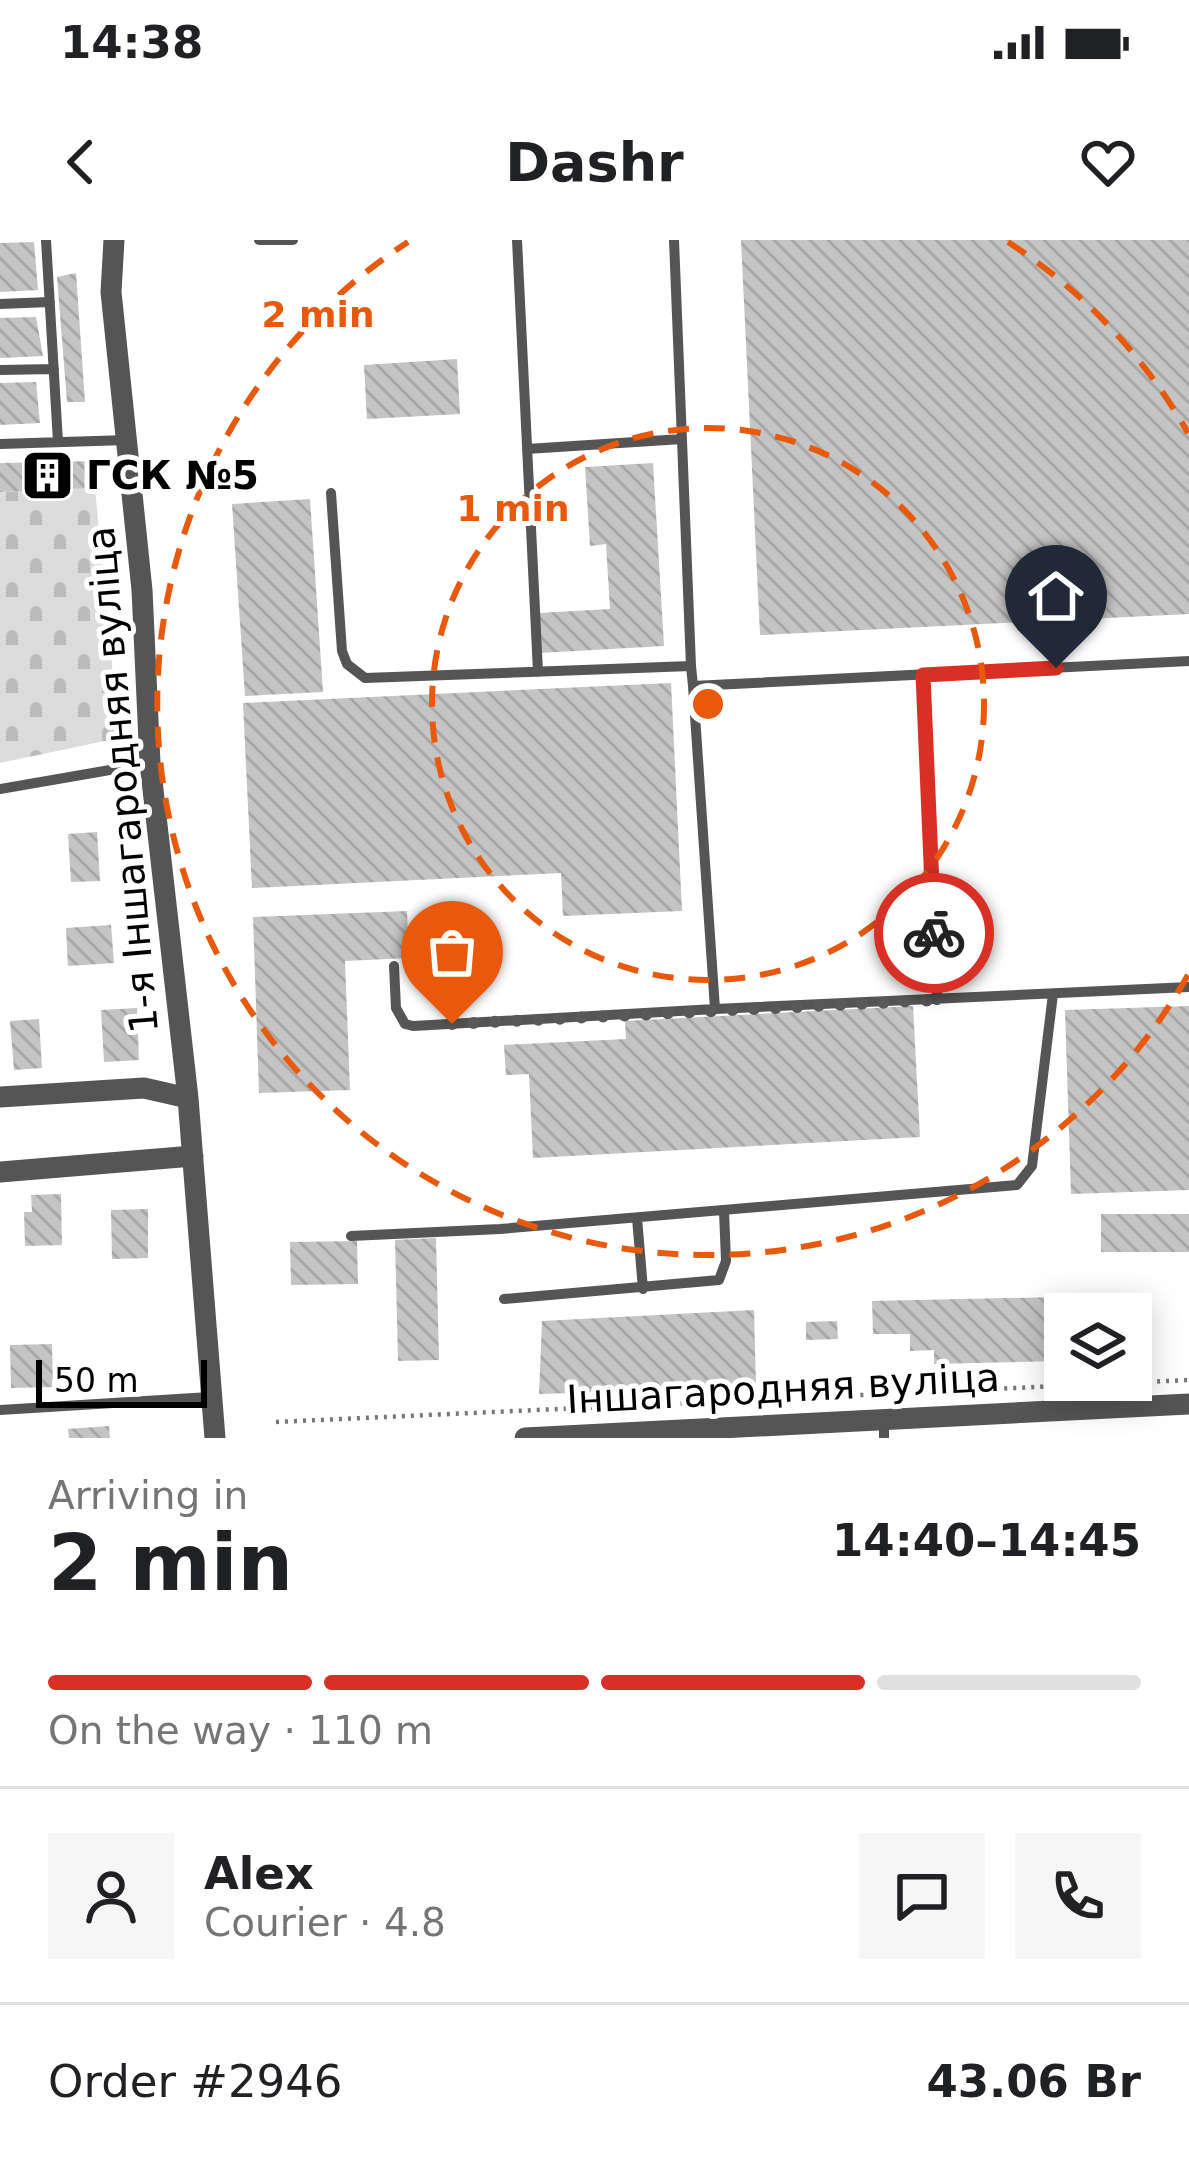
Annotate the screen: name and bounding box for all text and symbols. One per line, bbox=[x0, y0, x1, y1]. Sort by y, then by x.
text: 14:38 bbox=[60, 16, 203, 69]
icon: back bbox=[48, 129, 114, 195]
icon: heart bbox=[1075, 129, 1141, 195]
text: Dashr bbox=[505, 131, 684, 194]
text: 2 min bbox=[261, 294, 375, 335]
building icon: ГСК №5 bbox=[19, 447, 75, 503]
place label: ГСК №5 bbox=[86, 453, 259, 498]
text: 1 min bbox=[456, 488, 570, 529]
street label: 1-я Іншагародняя вуліца bbox=[78, 525, 167, 1035]
pin bbox=[1005, 545, 1107, 668]
icon: home bbox=[1023, 563, 1089, 629]
centre of rings bbox=[687, 683, 729, 725]
courier bbox=[874, 873, 994, 993]
icon: bike bbox=[901, 900, 967, 966]
pin bbox=[401, 901, 503, 1024]
icon: bag bbox=[419, 919, 485, 985]
map controls bbox=[1044, 1293, 1152, 1401]
button: layers bbox=[1044, 1293, 1152, 1401]
scale bar bbox=[36, 1354, 207, 1407]
street label: Іншагародняя вуліца bbox=[565, 1355, 1001, 1422]
text: 50 m bbox=[54, 1361, 139, 1400]
text: Arriving in bbox=[48, 1473, 248, 1518]
text: 14:40–14:45 bbox=[832, 1514, 1141, 1567]
text: 2 min bbox=[48, 1518, 293, 1608]
text: On the way · 110 m bbox=[48, 1708, 433, 1753]
button: person bbox=[48, 1833, 174, 1959]
button: chat bbox=[859, 1833, 985, 1959]
button: phone bbox=[1015, 1833, 1141, 1959]
text: Alex bbox=[204, 1847, 314, 1900]
text: Courier · 4.8 bbox=[204, 1900, 446, 1945]
text: Order #2946 bbox=[48, 2055, 342, 2108]
text: 43.06 Br bbox=[927, 2055, 1141, 2108]

